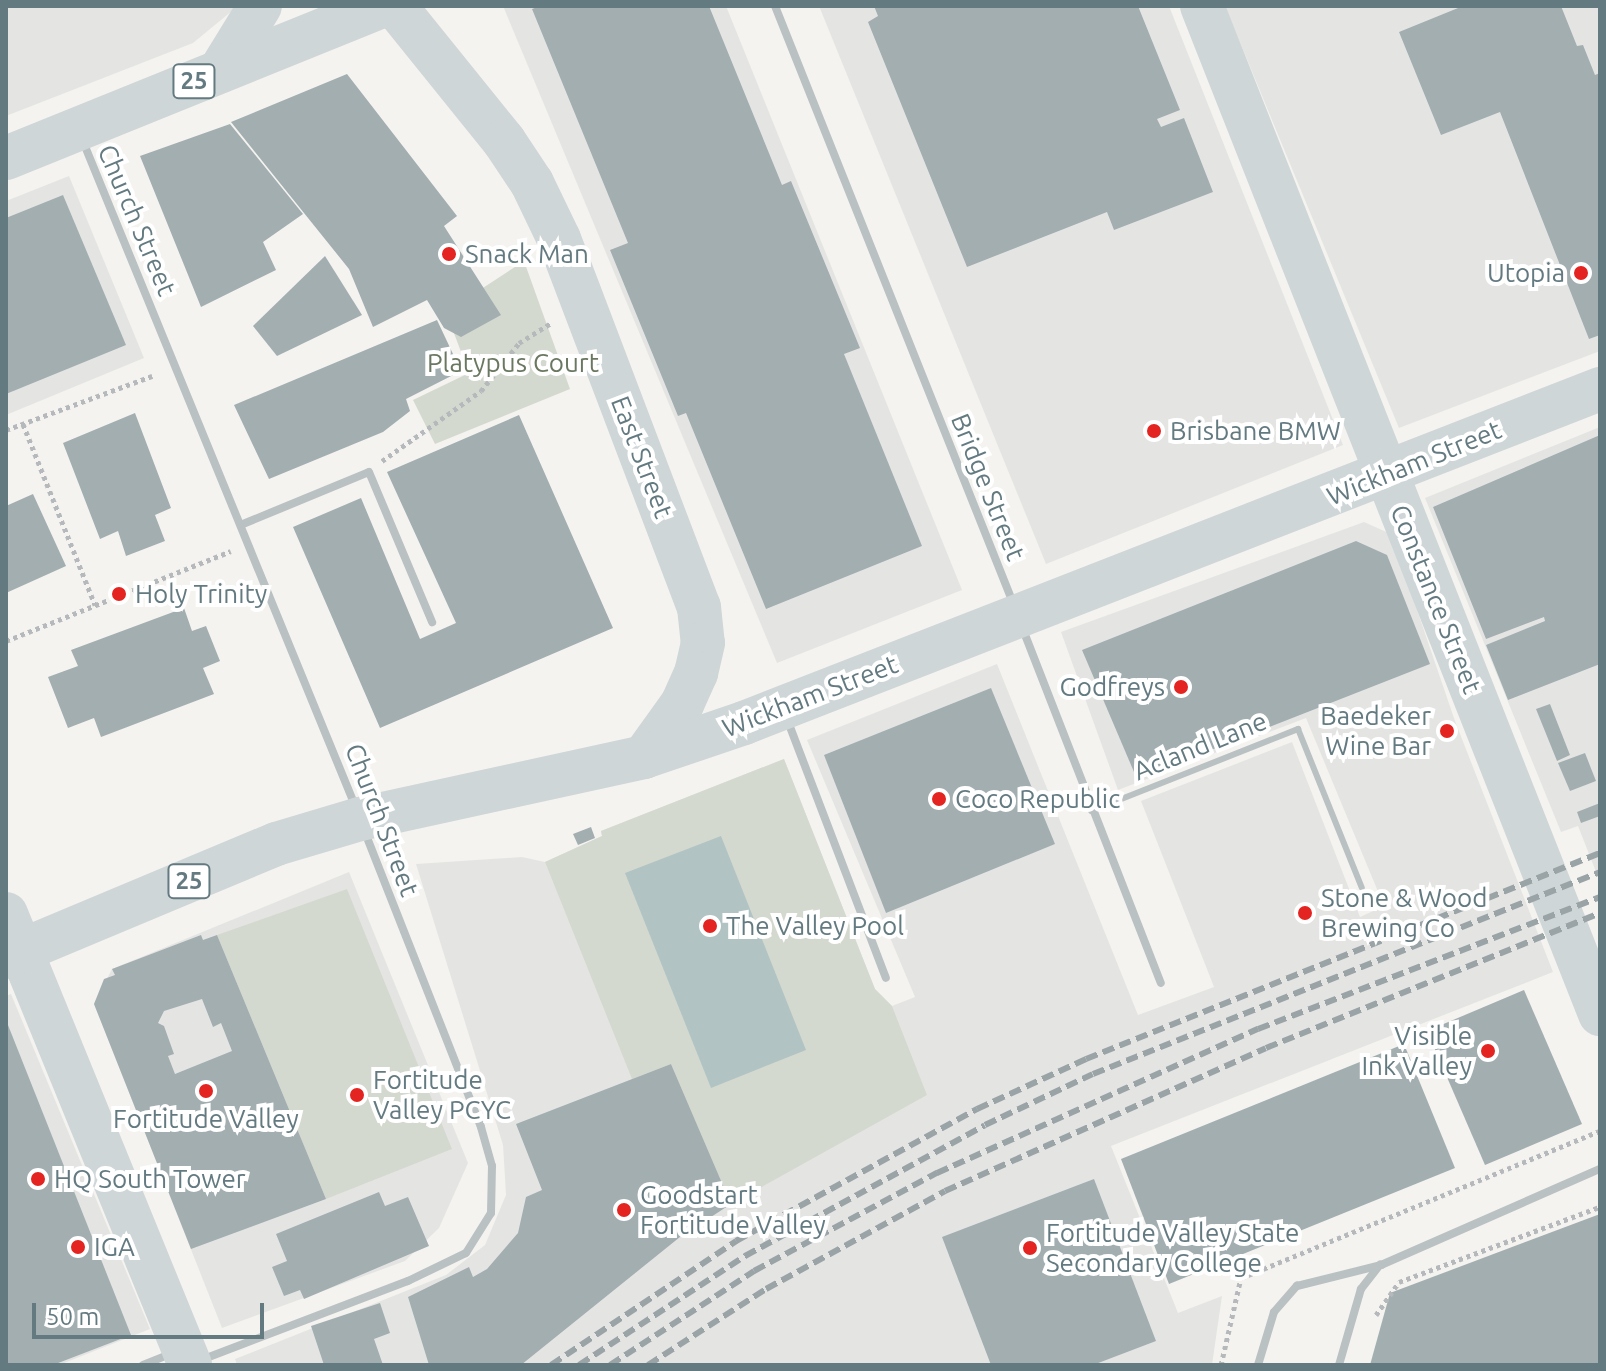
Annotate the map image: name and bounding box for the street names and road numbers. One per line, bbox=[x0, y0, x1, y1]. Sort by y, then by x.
road number: 25 bbox=[172, 61, 216, 101]
street label: Church Street bbox=[91, 140, 183, 300]
street label: East Street bbox=[605, 392, 679, 522]
street label: Bridge Street bbox=[944, 409, 1032, 565]
street label: Wickham Street bbox=[1322, 414, 1506, 512]
street label: Constance Street bbox=[1384, 500, 1488, 698]
street label: Wickham Street bbox=[718, 648, 902, 744]
street label: Acland Lane bbox=[1129, 705, 1271, 787]
street label: Church Street bbox=[339, 739, 425, 901]
road number: 25 bbox=[167, 861, 211, 901]

